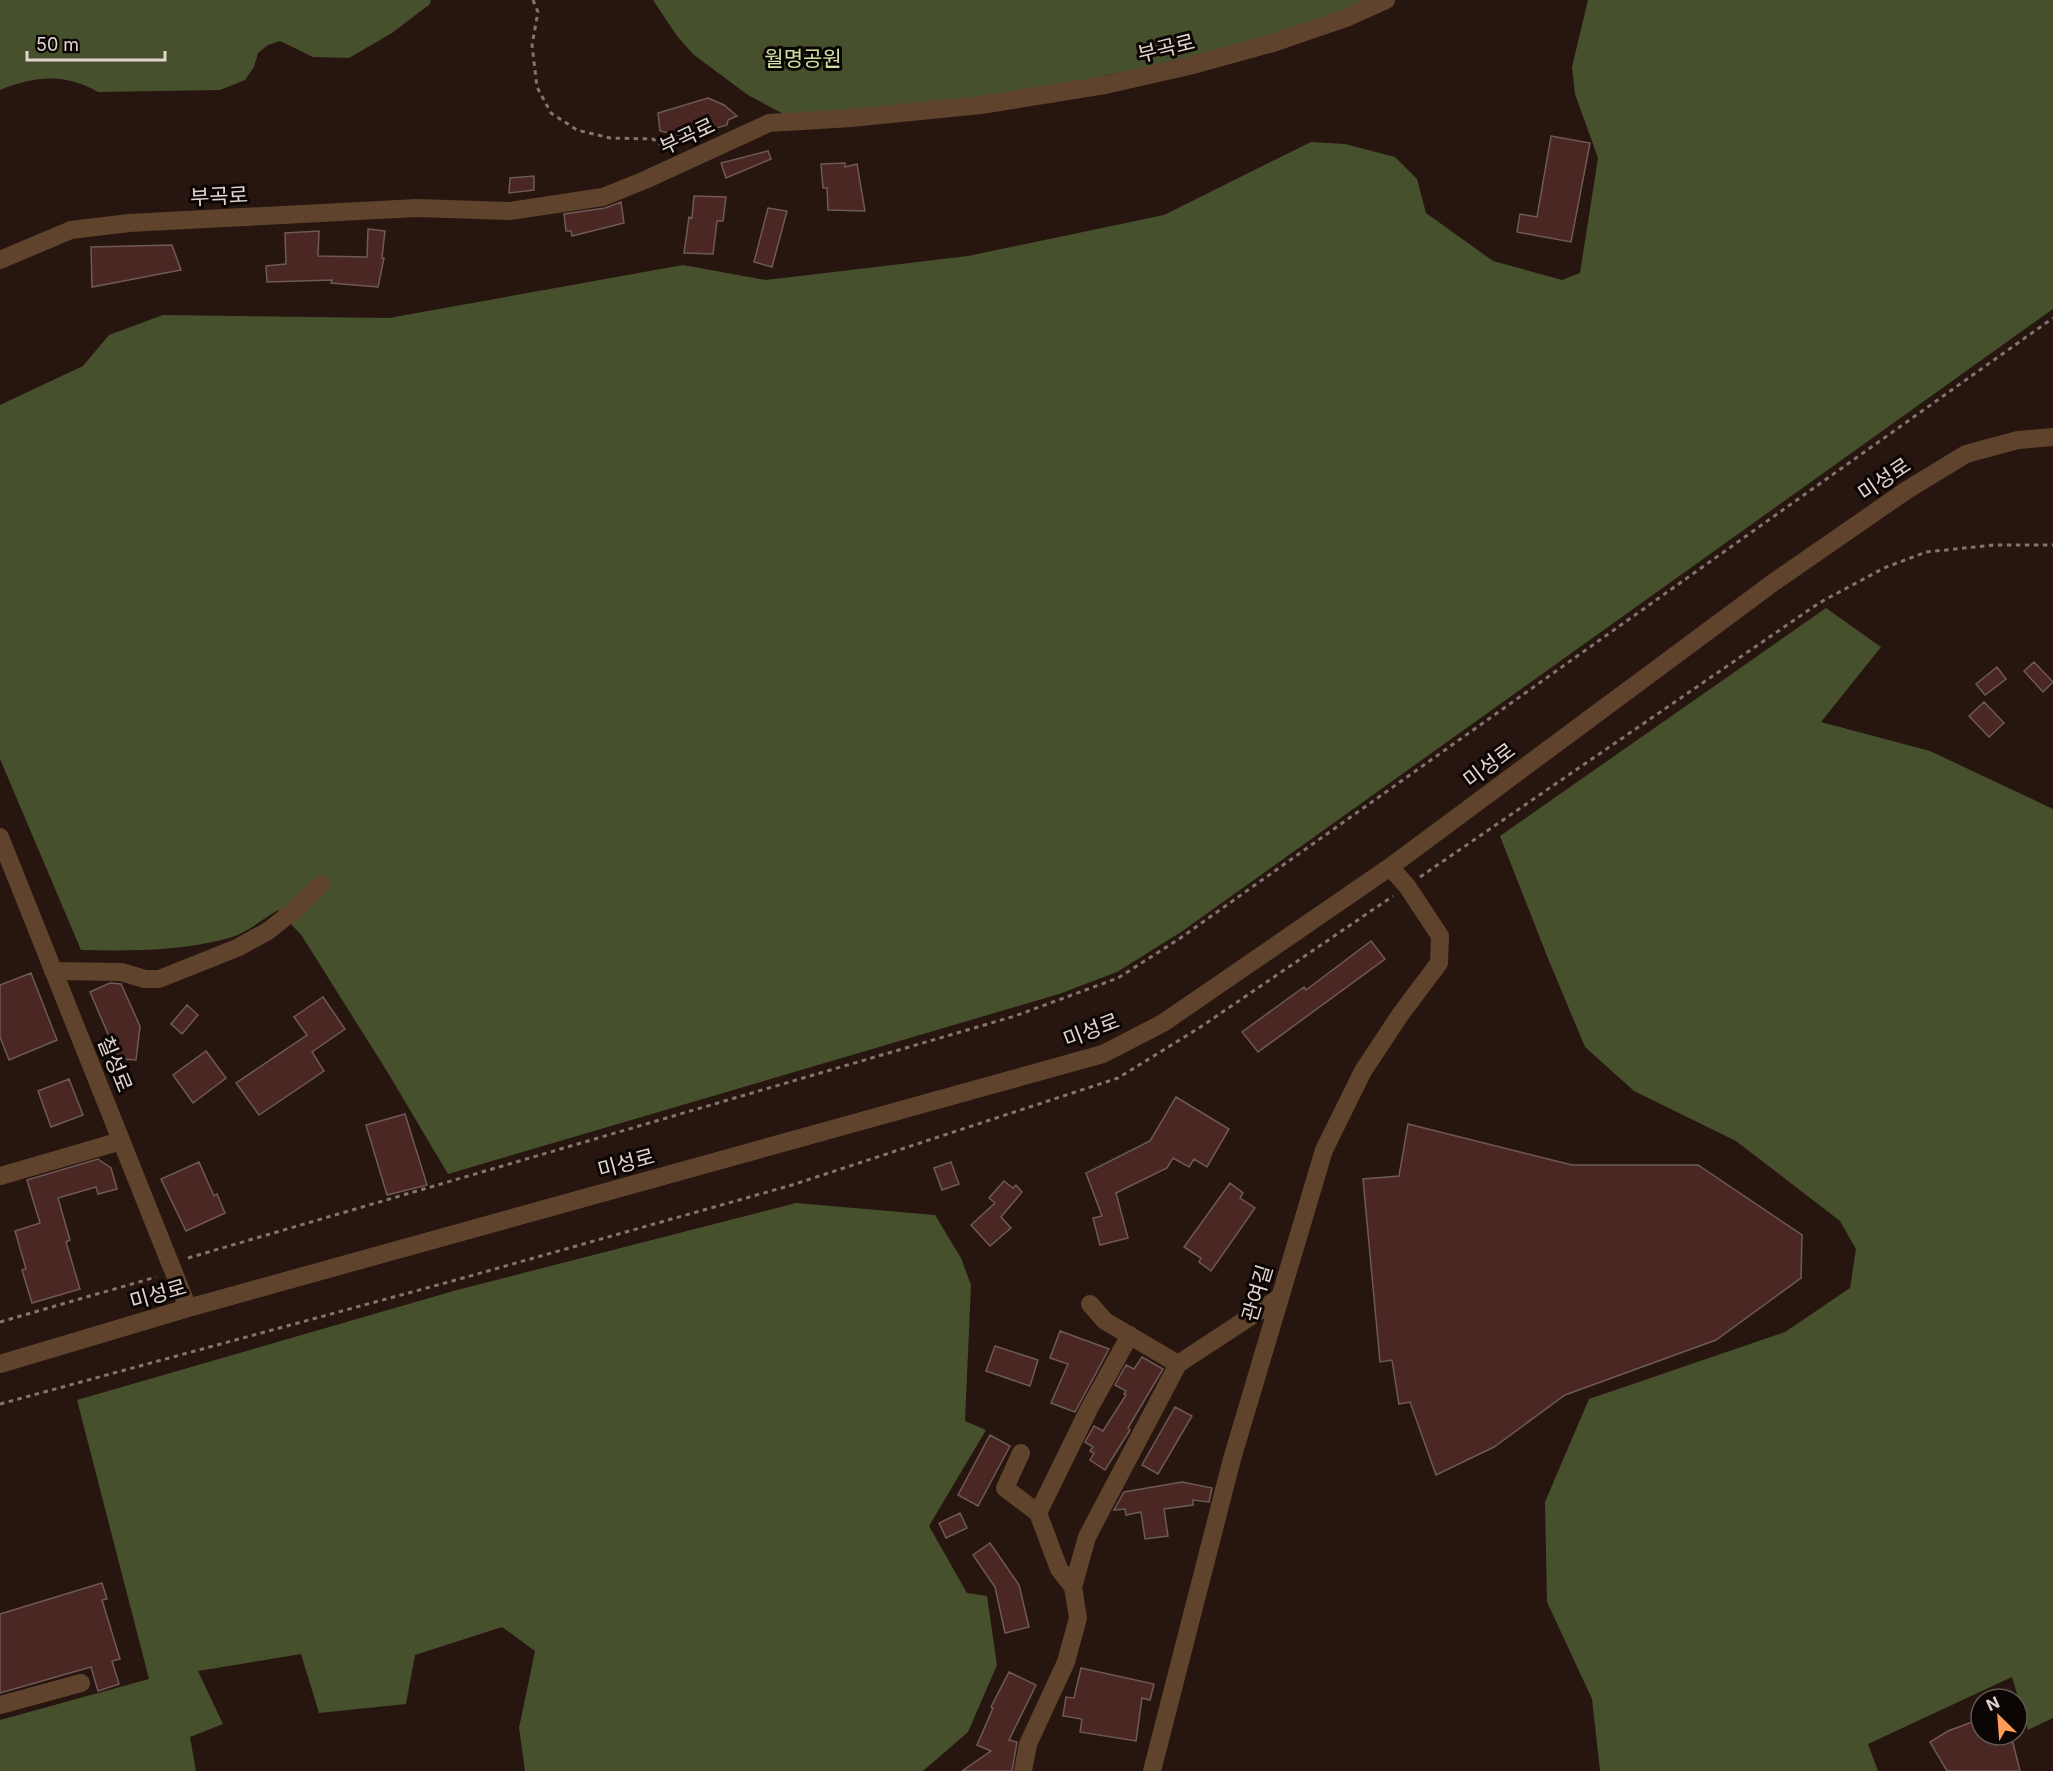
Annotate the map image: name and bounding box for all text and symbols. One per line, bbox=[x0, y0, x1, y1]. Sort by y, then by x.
scale bar bbox=[27, 24, 165, 62]
street label: 부곡로 bbox=[1135, 29, 1197, 67]
text: 50 m bbox=[36, 34, 79, 55]
park label: 월명공원 bbox=[764, 46, 842, 71]
street label: 부곡로 bbox=[655, 112, 719, 160]
street label: 부곡로 bbox=[189, 182, 249, 210]
street label: 미성로 bbox=[1853, 452, 1915, 506]
street label: 미성로 bbox=[1458, 738, 1520, 792]
street label: 미성로 bbox=[1059, 1008, 1123, 1052]
street label: 칠성로 bbox=[93, 1032, 137, 1096]
street label: 미성로 bbox=[595, 1143, 657, 1183]
street label: 관여길 bbox=[1237, 1262, 1277, 1324]
street label: 미성로 bbox=[127, 1274, 189, 1314]
north arrow bbox=[1969, 1687, 2029, 1747]
text: N bbox=[1983, 1692, 2002, 1715]

